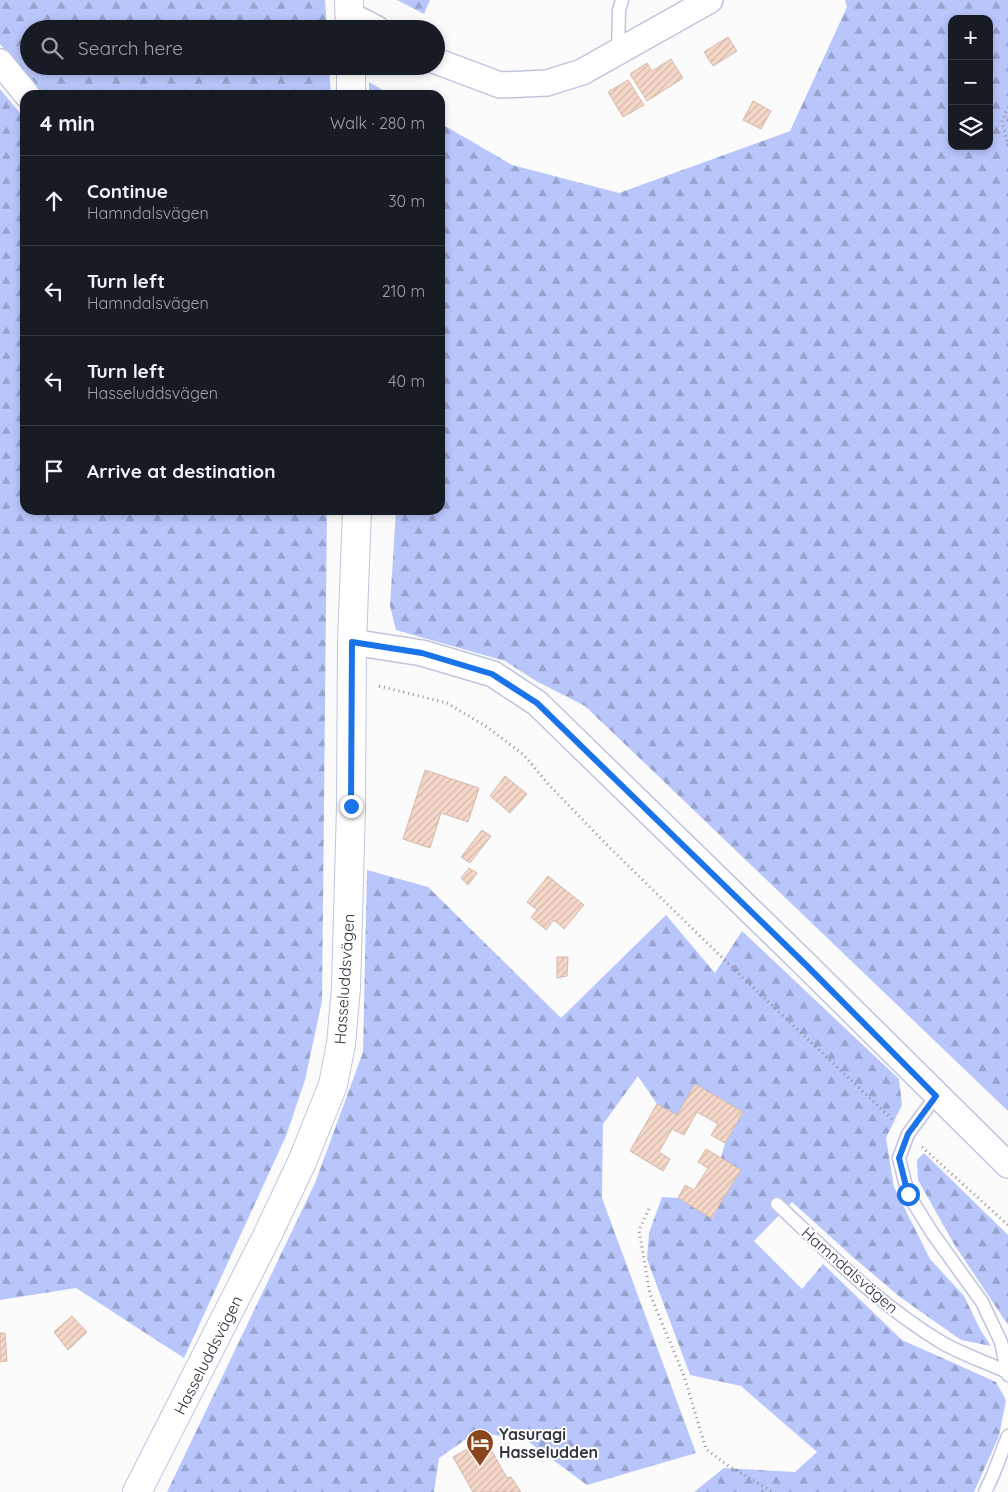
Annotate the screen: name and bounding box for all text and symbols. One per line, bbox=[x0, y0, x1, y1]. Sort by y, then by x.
map controls bbox=[948, 15, 993, 150]
button: + bbox=[948, 15, 993, 60]
search box bbox=[20, 20, 445, 75]
icon: search bbox=[38, 34, 66, 62]
text: Search here bbox=[78, 36, 183, 60]
button: − bbox=[948, 60, 993, 105]
button: layers bbox=[948, 105, 993, 150]
text: 4 min bbox=[40, 110, 95, 136]
text: Walk · 280 m bbox=[330, 113, 425, 133]
text: Continue bbox=[87, 179, 168, 203]
icon: ahead bbox=[40, 187, 68, 215]
text: 30 m bbox=[388, 191, 425, 211]
text: Hamndalsvägen bbox=[87, 203, 209, 223]
text: Turn left bbox=[87, 269, 165, 293]
icon: left bbox=[40, 277, 68, 305]
text: 210 m bbox=[382, 281, 425, 301]
text: Hamndalsvägen bbox=[87, 293, 209, 313]
text: Turn left bbox=[87, 359, 165, 383]
icon: left bbox=[40, 367, 68, 395]
text: 40 m bbox=[388, 371, 425, 391]
text: Hasseluddsvägen bbox=[87, 383, 218, 403]
icon: arrive bbox=[40, 457, 68, 485]
text: Arrive at destination bbox=[87, 459, 276, 483]
route end bbox=[340, 795, 363, 818]
street label: Hasseluddsvägen bbox=[329, 913, 359, 1045]
route start bbox=[897, 1183, 920, 1206]
street label: Hamndalsvägen bbox=[798, 1223, 902, 1317]
street label: Hasseluddsvägen bbox=[169, 1292, 247, 1418]
place label: Yasuragi Hasseludden bbox=[499, 1424, 598, 1462]
hotel icon: Yasuragi Hasseludden bbox=[465, 1428, 495, 1467]

